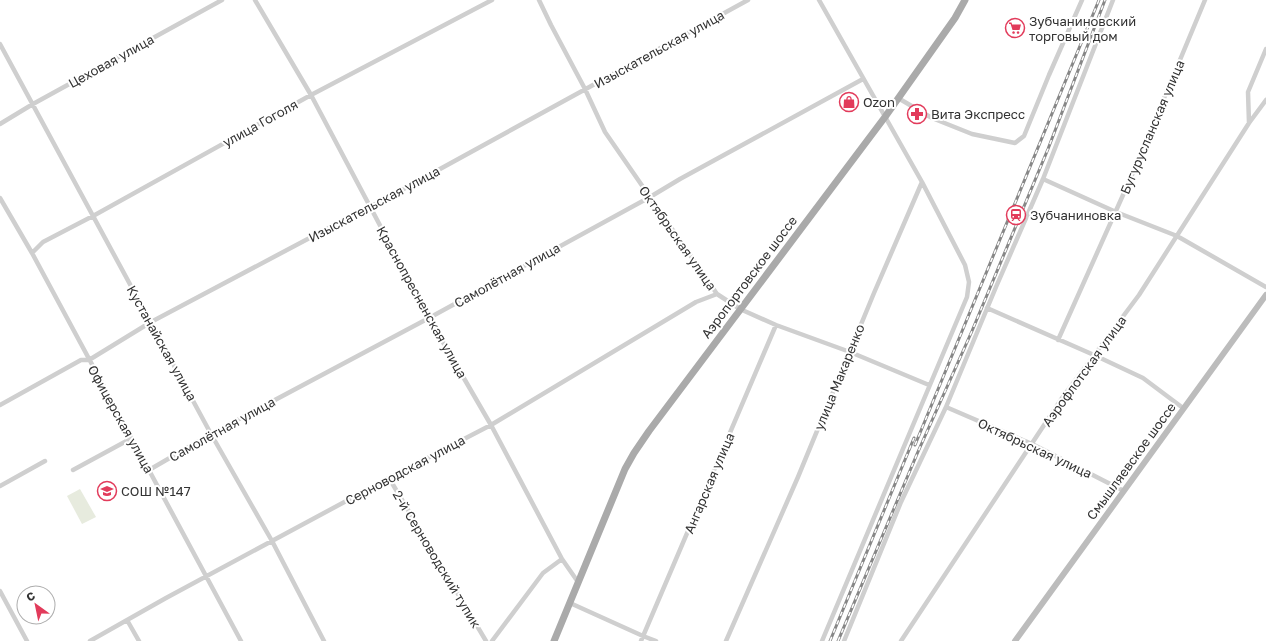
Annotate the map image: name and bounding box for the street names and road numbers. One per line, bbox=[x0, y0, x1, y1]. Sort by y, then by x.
street label: Изыскательская улица bbox=[591, 6, 727, 92]
street label: Цеховая улица bbox=[65, 31, 157, 91]
street label: Бугурусланская улица bbox=[1116, 57, 1188, 197]
street label: улица Гоголя bbox=[220, 96, 300, 150]
street label: Изыскательская улица bbox=[306, 163, 442, 245]
street label: Октябрьская улица bbox=[636, 183, 720, 293]
street label: Аэропортовское шоссе bbox=[698, 213, 800, 341]
street label: Краснопресненская улица bbox=[373, 223, 471, 381]
street label: Самолётная улица bbox=[451, 239, 563, 311]
street label: Кустанайская улица bbox=[124, 282, 200, 404]
street label: Аэрофлотская улица bbox=[1038, 312, 1130, 430]
street label: улица Макаренко bbox=[810, 321, 868, 432]
street label: Офицерская улица bbox=[85, 362, 157, 476]
street label: Самолётная улица bbox=[166, 393, 278, 465]
street label: Смышляевское шоссе bbox=[1083, 399, 1179, 523]
street label: Октябрьская улица bbox=[975, 415, 1095, 481]
street label: Ангарская улица bbox=[680, 430, 738, 536]
street label: Серноводская улица bbox=[342, 432, 468, 508]
street label: 2-й Серноводский тупик bbox=[390, 487, 485, 631]

